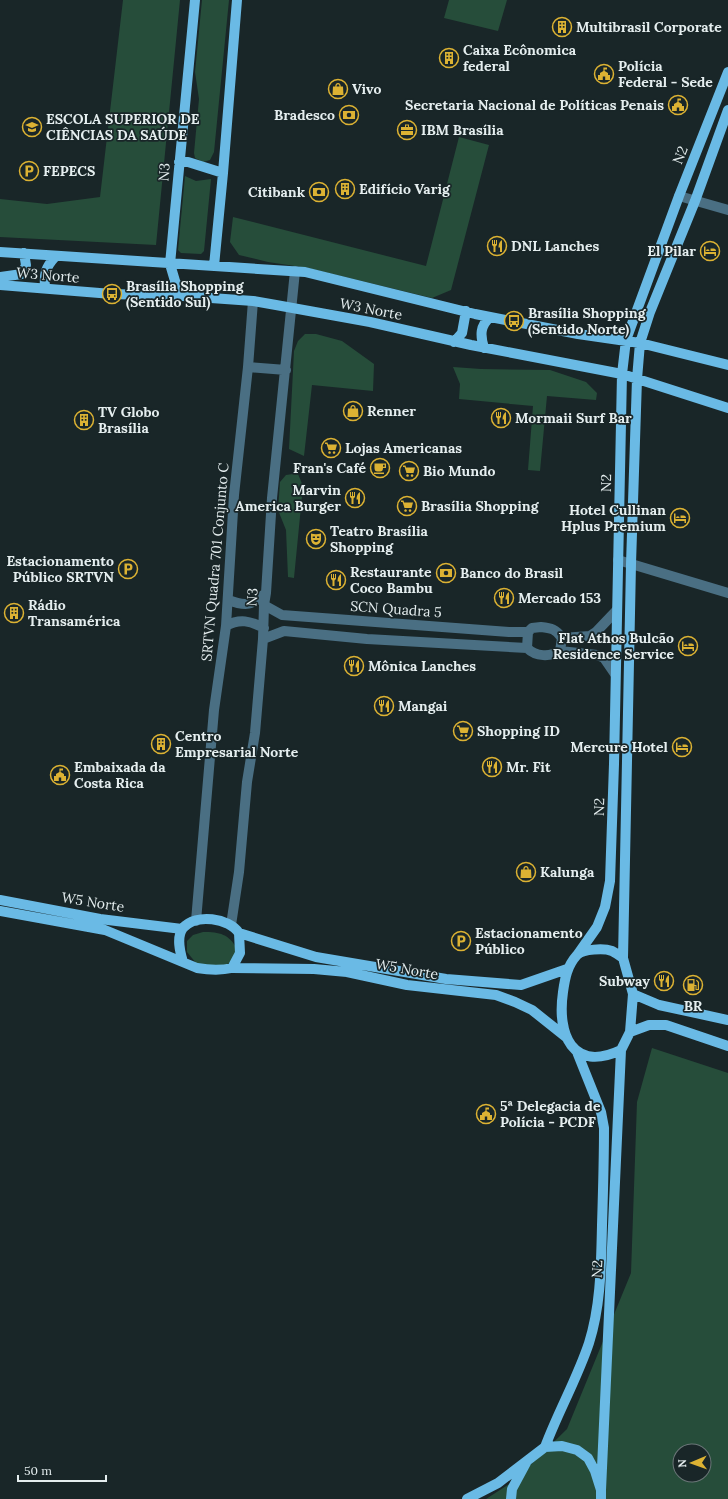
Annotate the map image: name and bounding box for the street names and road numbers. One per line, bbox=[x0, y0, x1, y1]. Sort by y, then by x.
street label: N2 bbox=[668, 143, 692, 167]
street label: N3 bbox=[154, 162, 174, 182]
street label: W3 Norte bbox=[16, 263, 81, 287]
street label: W3 Norte bbox=[338, 294, 404, 324]
street label: SRTVN Quadra 701 Conjunto C bbox=[197, 462, 233, 662]
street label: N2 bbox=[597, 474, 615, 492]
street label: N3 bbox=[242, 587, 262, 607]
street label: SCN Quadra 5 bbox=[350, 597, 442, 621]
street label: N2 bbox=[590, 798, 608, 816]
street label: W5 Norte bbox=[60, 888, 126, 916]
street label: W5 Norte bbox=[374, 955, 440, 983]
street label: N2 bbox=[588, 1259, 606, 1279]

